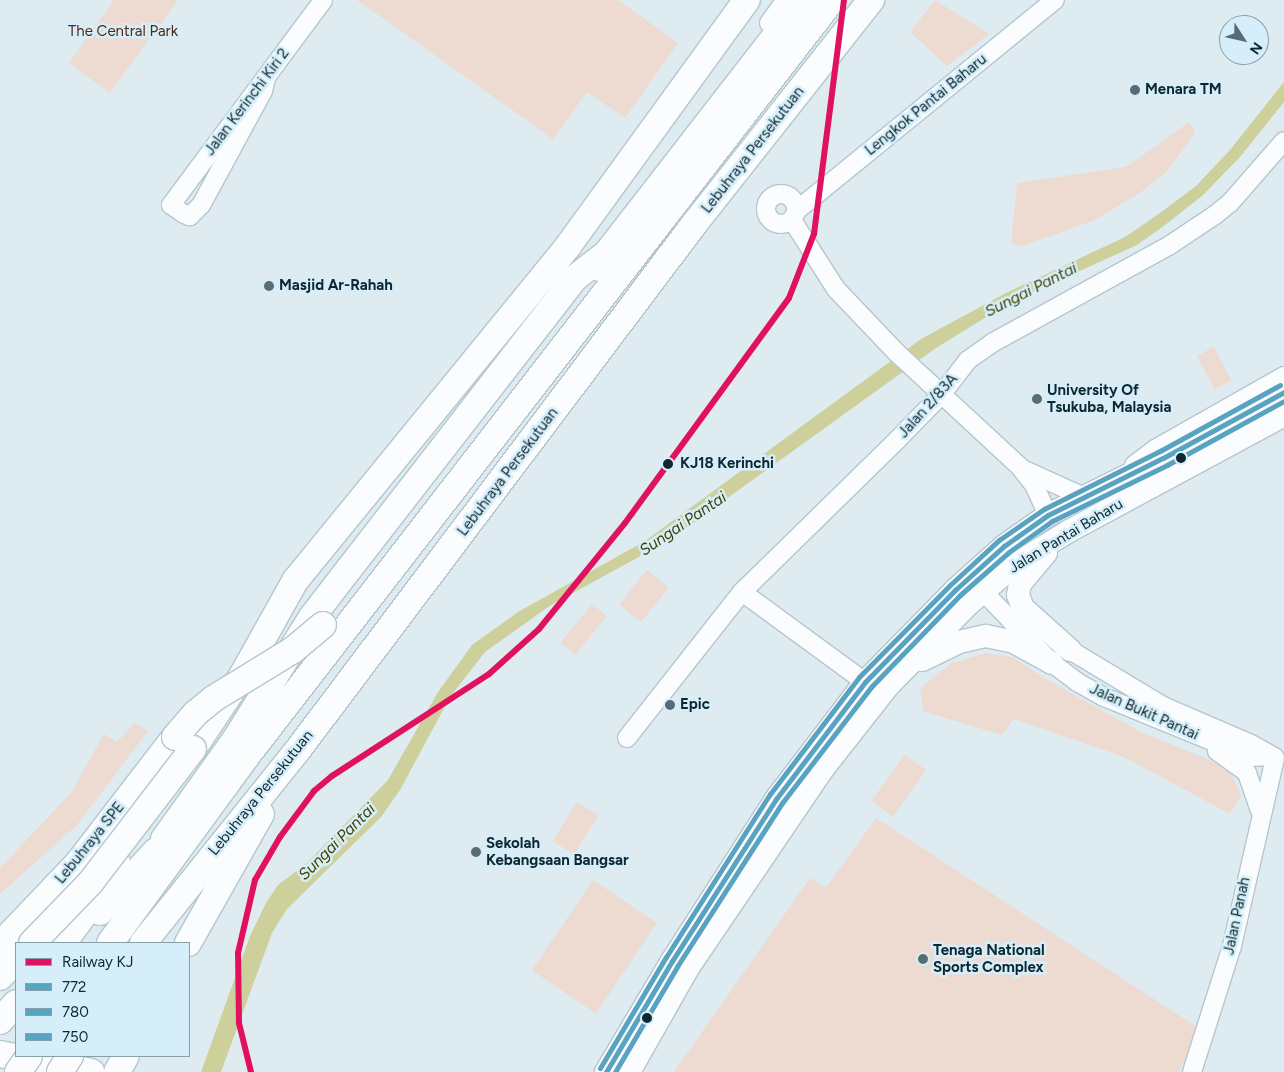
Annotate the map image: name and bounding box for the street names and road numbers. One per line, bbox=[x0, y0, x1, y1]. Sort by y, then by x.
street label: Jalan Kerinchi Kiri 2 bbox=[201, 45, 293, 159]
street label: Lengkok Pantai Baharu bbox=[862, 50, 990, 160]
street label: Lebuhraya Persekutuan bbox=[698, 83, 808, 217]
street label: Jalan 2/83A bbox=[894, 370, 962, 442]
street label: Lebuhraya Persekutuan bbox=[454, 404, 562, 540]
street label: Jalan Pantai Baharu bbox=[1006, 495, 1126, 577]
street label: Jalan Bukit Pantai bbox=[1087, 680, 1201, 744]
street label: Lebuhraya Persekutuan bbox=[205, 727, 317, 859]
street label: Lebuhraya SPE bbox=[52, 798, 128, 888]
street label: Jalan Panah bbox=[1220, 876, 1254, 956]

